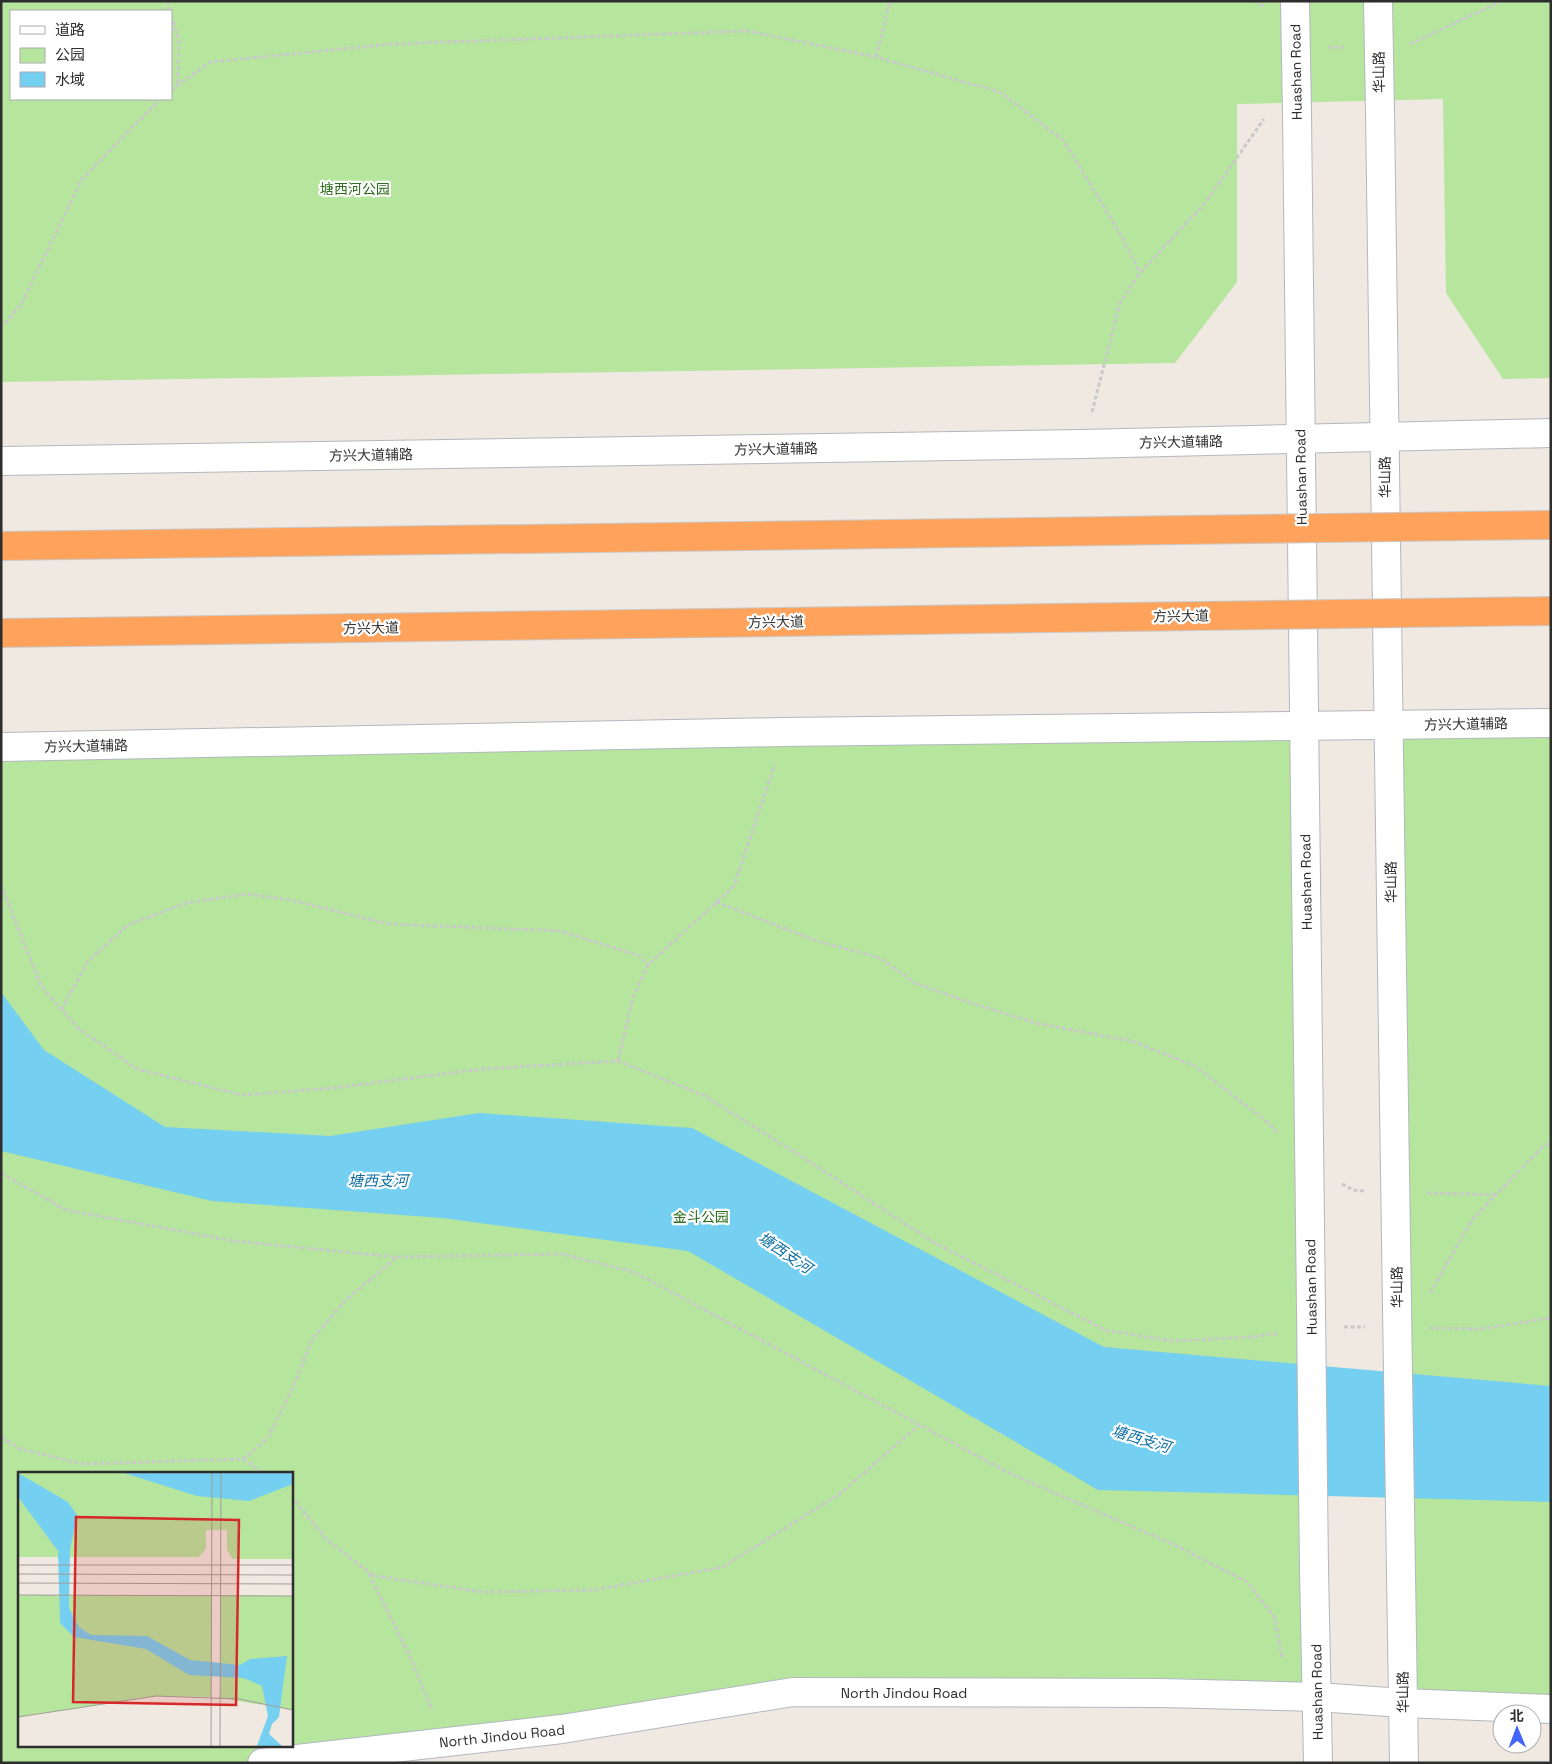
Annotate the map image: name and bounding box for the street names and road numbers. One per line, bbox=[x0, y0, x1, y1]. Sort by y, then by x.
street label: Huashan Road bbox=[1286, 24, 1306, 120]
street label: 华山路 bbox=[1370, 51, 1388, 93]
street label: Huashan Road bbox=[1291, 429, 1311, 525]
street label: 方兴大道辅路 bbox=[1139, 432, 1223, 452]
street label: 方兴大道辅路 bbox=[734, 439, 818, 459]
street label: 方兴大道辅路 bbox=[329, 445, 413, 465]
street label: 华山路 bbox=[1376, 456, 1394, 498]
street label: 方兴大道 bbox=[1153, 607, 1209, 625]
street label: 方兴大道 bbox=[748, 613, 804, 631]
street label: 方兴大道 bbox=[343, 619, 399, 637]
street label: 方兴大道辅路 bbox=[1424, 714, 1508, 734]
street label: 方兴大道辅路 bbox=[44, 736, 128, 756]
street label: Huashan Road bbox=[1296, 834, 1316, 930]
street label: 华山路 bbox=[1382, 861, 1400, 903]
street label: Huashan Road bbox=[1301, 1239, 1321, 1335]
street label: 华山路 bbox=[1388, 1266, 1406, 1308]
street label: Huashan Road bbox=[1307, 1644, 1327, 1740]
street label: 华山路 bbox=[1394, 1671, 1412, 1713]
street label: North Jindou Road bbox=[841, 1684, 967, 1702]
street label: North Jindou Road bbox=[438, 1720, 566, 1752]

